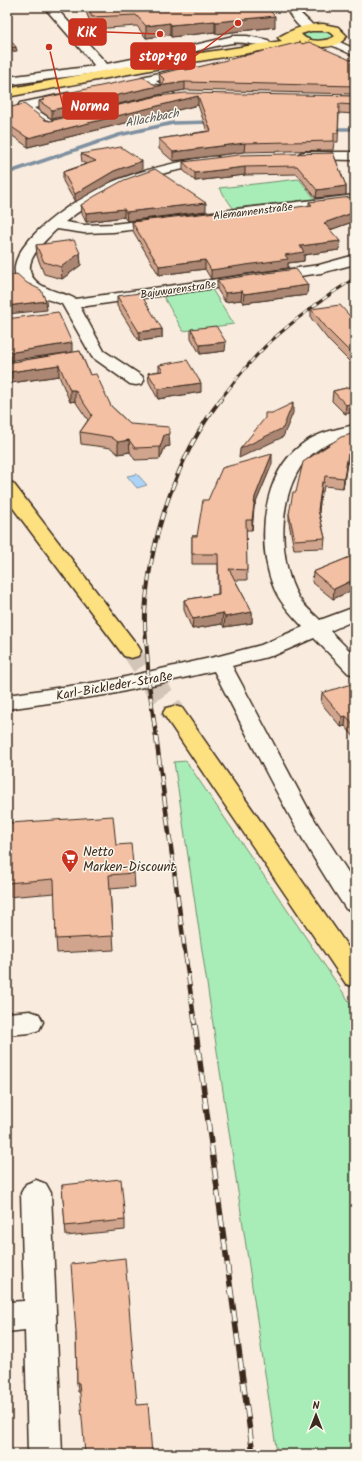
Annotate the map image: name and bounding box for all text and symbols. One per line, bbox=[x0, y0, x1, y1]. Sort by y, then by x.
callout: KiK bbox=[69, 19, 106, 45]
text: KiK bbox=[77, 22, 98, 44]
callout: stop+go bbox=[131, 43, 195, 69]
text: stop+go bbox=[139, 46, 188, 68]
callout: Norma bbox=[63, 93, 118, 119]
text: Norma bbox=[71, 96, 109, 118]
water label: Allachbach bbox=[124, 104, 182, 133]
street label: Alemannenstraße bbox=[212, 198, 294, 226]
street label: Bajuwarenstraße bbox=[139, 276, 217, 304]
street label: Karl-Bickleder-Straße bbox=[54, 666, 174, 707]
place label: Netto Marken-Discount bbox=[83, 842, 176, 878]
supermarket icon: Netto Marken-Discount bbox=[60, 848, 80, 873]
north arrow bbox=[296, 1395, 336, 1435]
text: N bbox=[313, 1397, 320, 1415]

